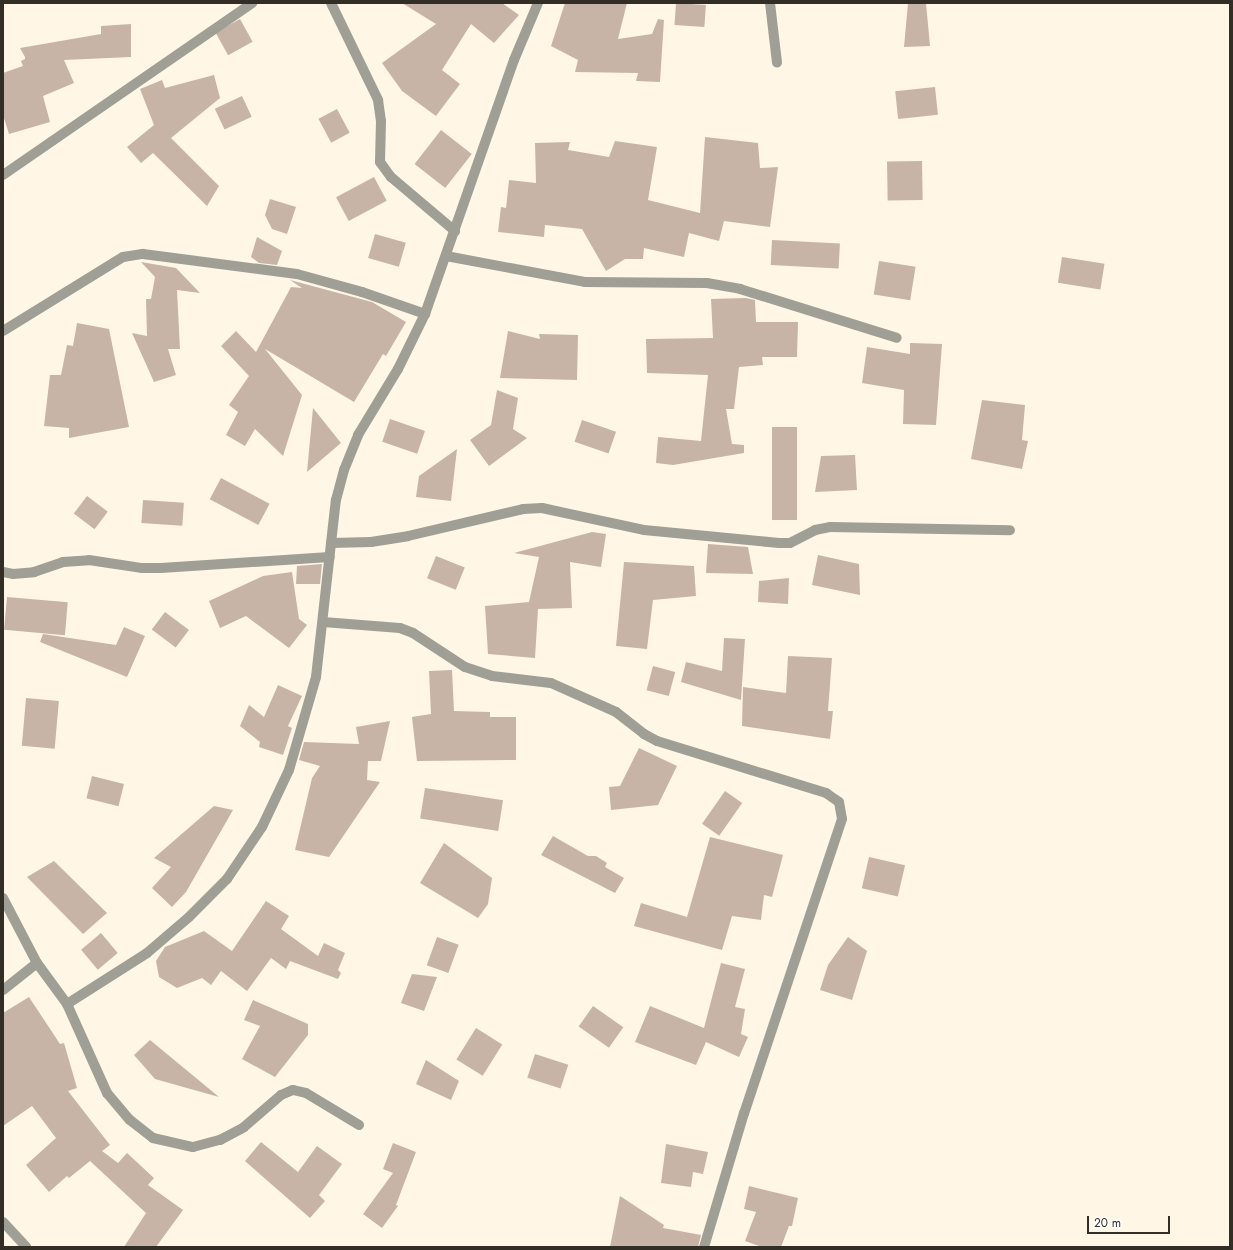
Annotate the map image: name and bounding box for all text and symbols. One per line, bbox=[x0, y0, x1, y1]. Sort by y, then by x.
scale bar bbox=[1089, 1208, 1172, 1234]
text: 20 m bbox=[1094, 1214, 1121, 1232]

